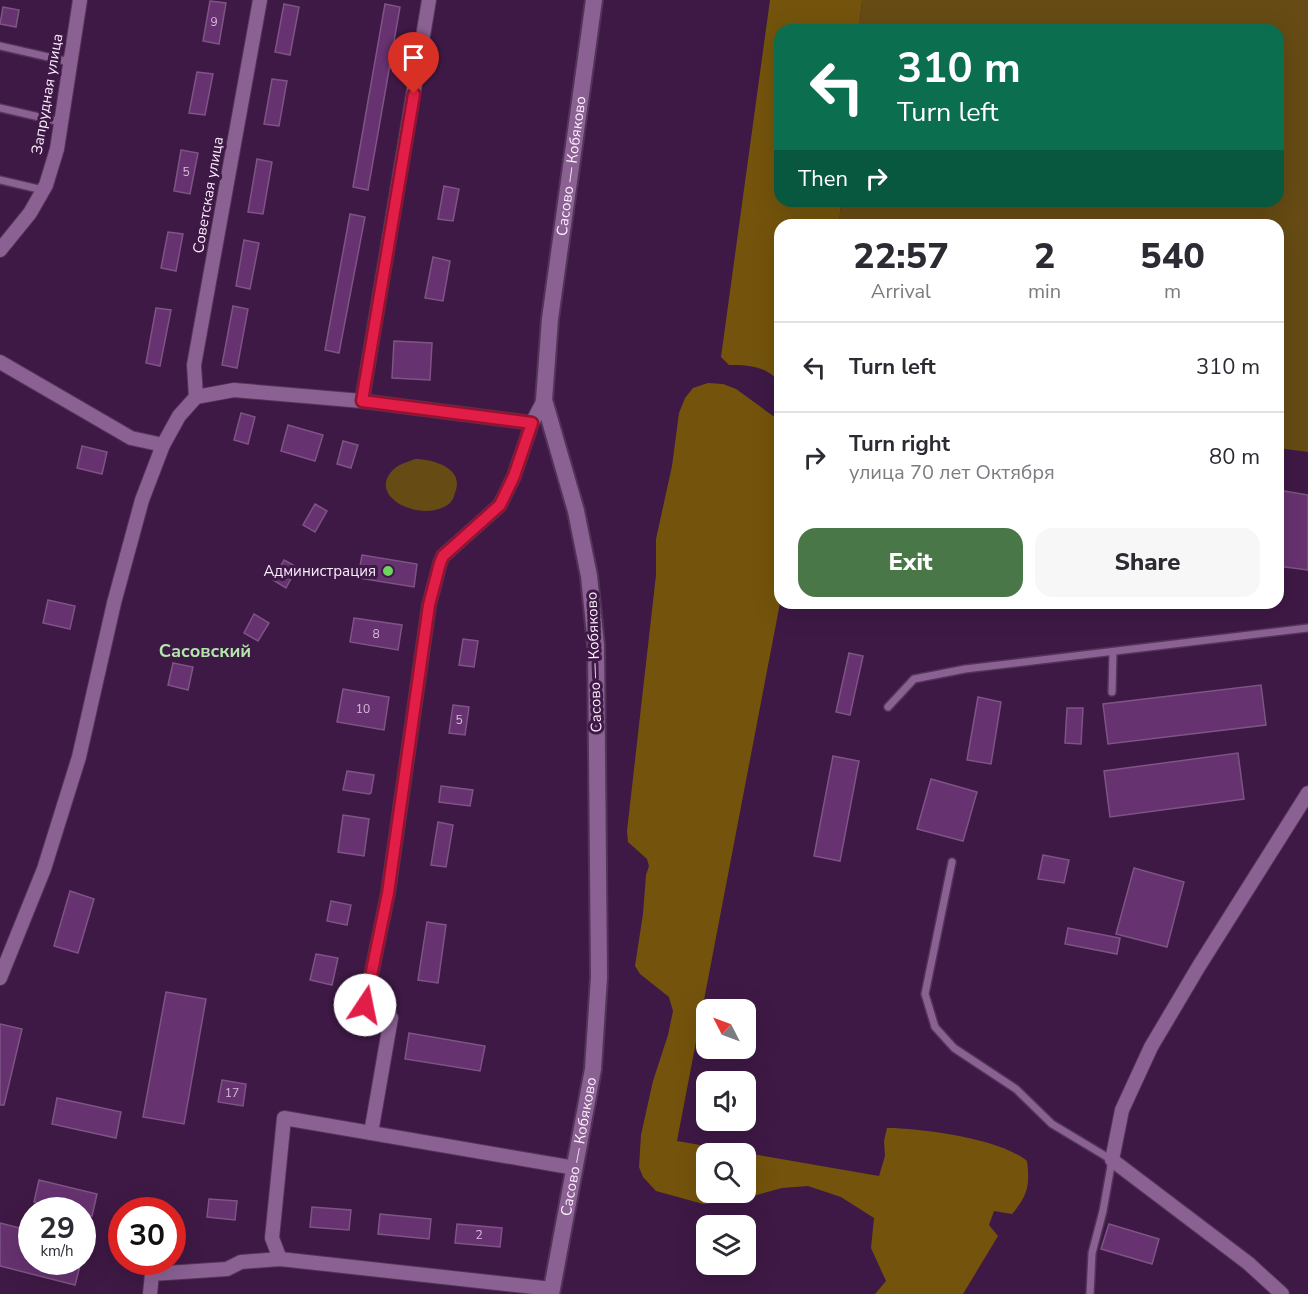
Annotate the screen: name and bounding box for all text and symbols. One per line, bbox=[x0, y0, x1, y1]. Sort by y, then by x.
house number: 9 bbox=[210, 14, 218, 30]
street label: Запрудная улица bbox=[27, 32, 67, 156]
pin bbox=[388, 32, 439, 94]
text: 310 m bbox=[897, 40, 1021, 97]
icon: arrive bbox=[397, 41, 430, 74]
icon: left bbox=[798, 48, 876, 126]
text: Turn left bbox=[897, 94, 998, 131]
street label: Сасово — Кобяково bbox=[552, 95, 591, 237]
street label: Советская улица bbox=[188, 135, 228, 255]
icon: right bbox=[860, 162, 893, 195]
house number: 5 bbox=[182, 164, 190, 180]
text: Then bbox=[798, 164, 848, 194]
text: 22:57 bbox=[853, 232, 949, 281]
text: 2 bbox=[1034, 232, 1055, 281]
text: 540 bbox=[1140, 232, 1205, 281]
text: Arrival bbox=[871, 278, 931, 305]
text: min bbox=[1028, 278, 1061, 305]
text: m bbox=[1164, 278, 1181, 305]
icon: left bbox=[798, 351, 831, 384]
text: Turn left bbox=[849, 352, 936, 382]
text: 310 m bbox=[1196, 352, 1260, 382]
text: Turn right bbox=[849, 429, 950, 459]
icon: right bbox=[798, 441, 831, 474]
text: 80 m bbox=[1209, 442, 1260, 472]
text: улица 70 лет Октября bbox=[849, 459, 1055, 486]
button: Exit bbox=[798, 528, 1023, 597]
button: Share bbox=[1035, 528, 1260, 597]
place label: Администрация bbox=[263, 561, 376, 581]
marker: Администрация bbox=[381, 564, 395, 578]
street label: Сасово — Кобяково bbox=[582, 591, 606, 733]
house number: 8 bbox=[372, 626, 380, 642]
district label: Сасовский bbox=[159, 639, 251, 663]
house number: 10 bbox=[356, 701, 370, 717]
house number: 5 bbox=[455, 712, 463, 728]
position arrow bbox=[333, 973, 397, 1037]
north arrow bbox=[696, 999, 756, 1059]
map controls bbox=[696, 999, 756, 1275]
button: sound bbox=[696, 1071, 756, 1131]
street label: Сасово — Кобяково bbox=[556, 1075, 601, 1218]
house number: 17 bbox=[225, 1085, 239, 1101]
button: search bbox=[696, 1143, 756, 1203]
speed limit sign: 30 bbox=[108, 1197, 186, 1275]
text: 29 bbox=[39, 1208, 75, 1249]
button: layers bbox=[696, 1215, 756, 1275]
house number: 2 bbox=[475, 1227, 483, 1243]
text: km/h bbox=[40, 1241, 74, 1261]

